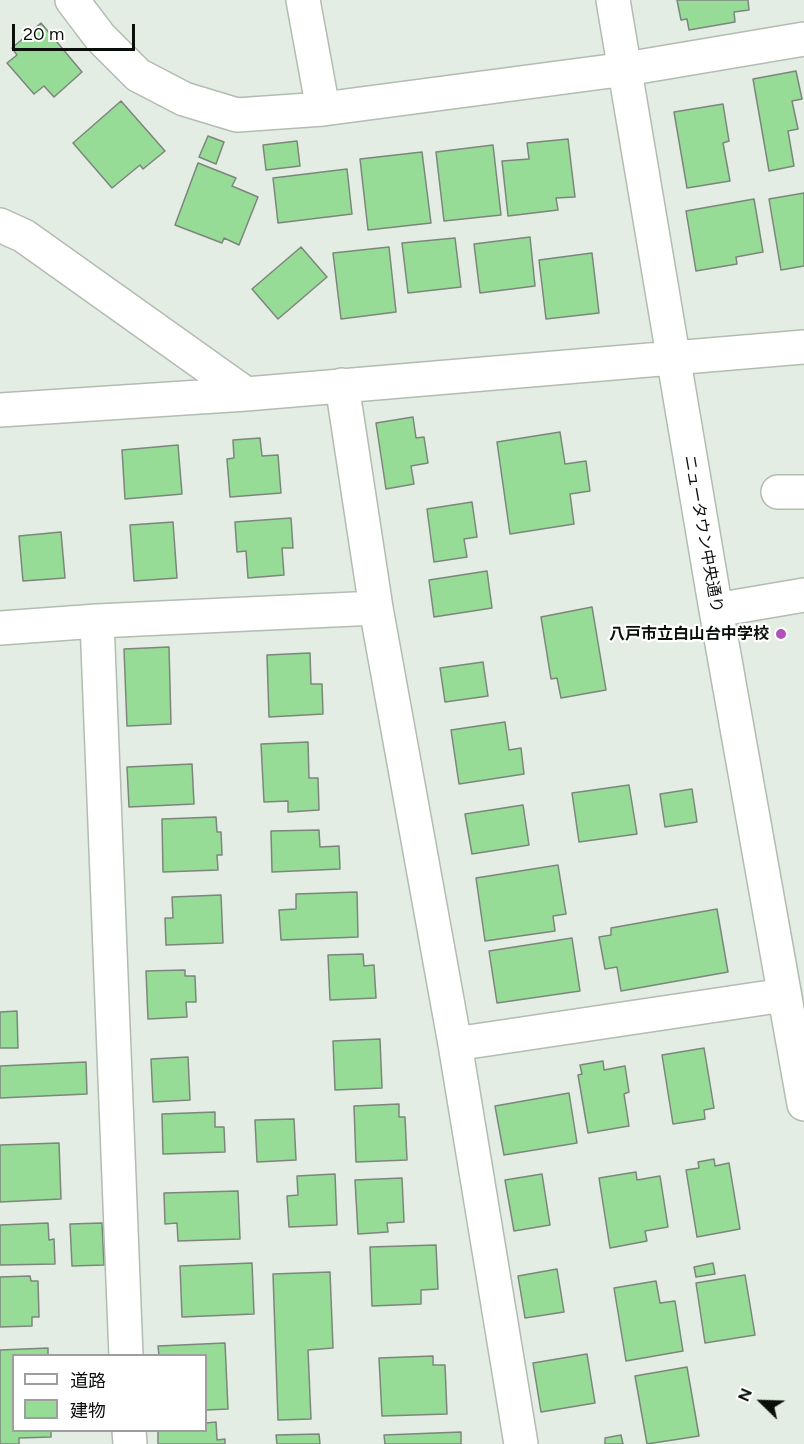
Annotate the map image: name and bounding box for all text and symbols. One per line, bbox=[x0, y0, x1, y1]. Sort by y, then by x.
scale bar bbox=[15, 12, 138, 50]
text: 20 m bbox=[23, 23, 64, 45]
street label: ニュータウン中央通り bbox=[680, 454, 726, 614]
place label: 八戸市立白山台中学校 bbox=[609, 624, 769, 644]
marker: 八戸市立白山台中学校 bbox=[774, 627, 788, 641]
legend bbox=[12, 1354, 207, 1432]
text: 道路 bbox=[70, 1370, 106, 1392]
north arrow bbox=[732, 1372, 792, 1432]
text: N bbox=[734, 1385, 756, 1404]
text: 建物 bbox=[70, 1400, 106, 1422]

